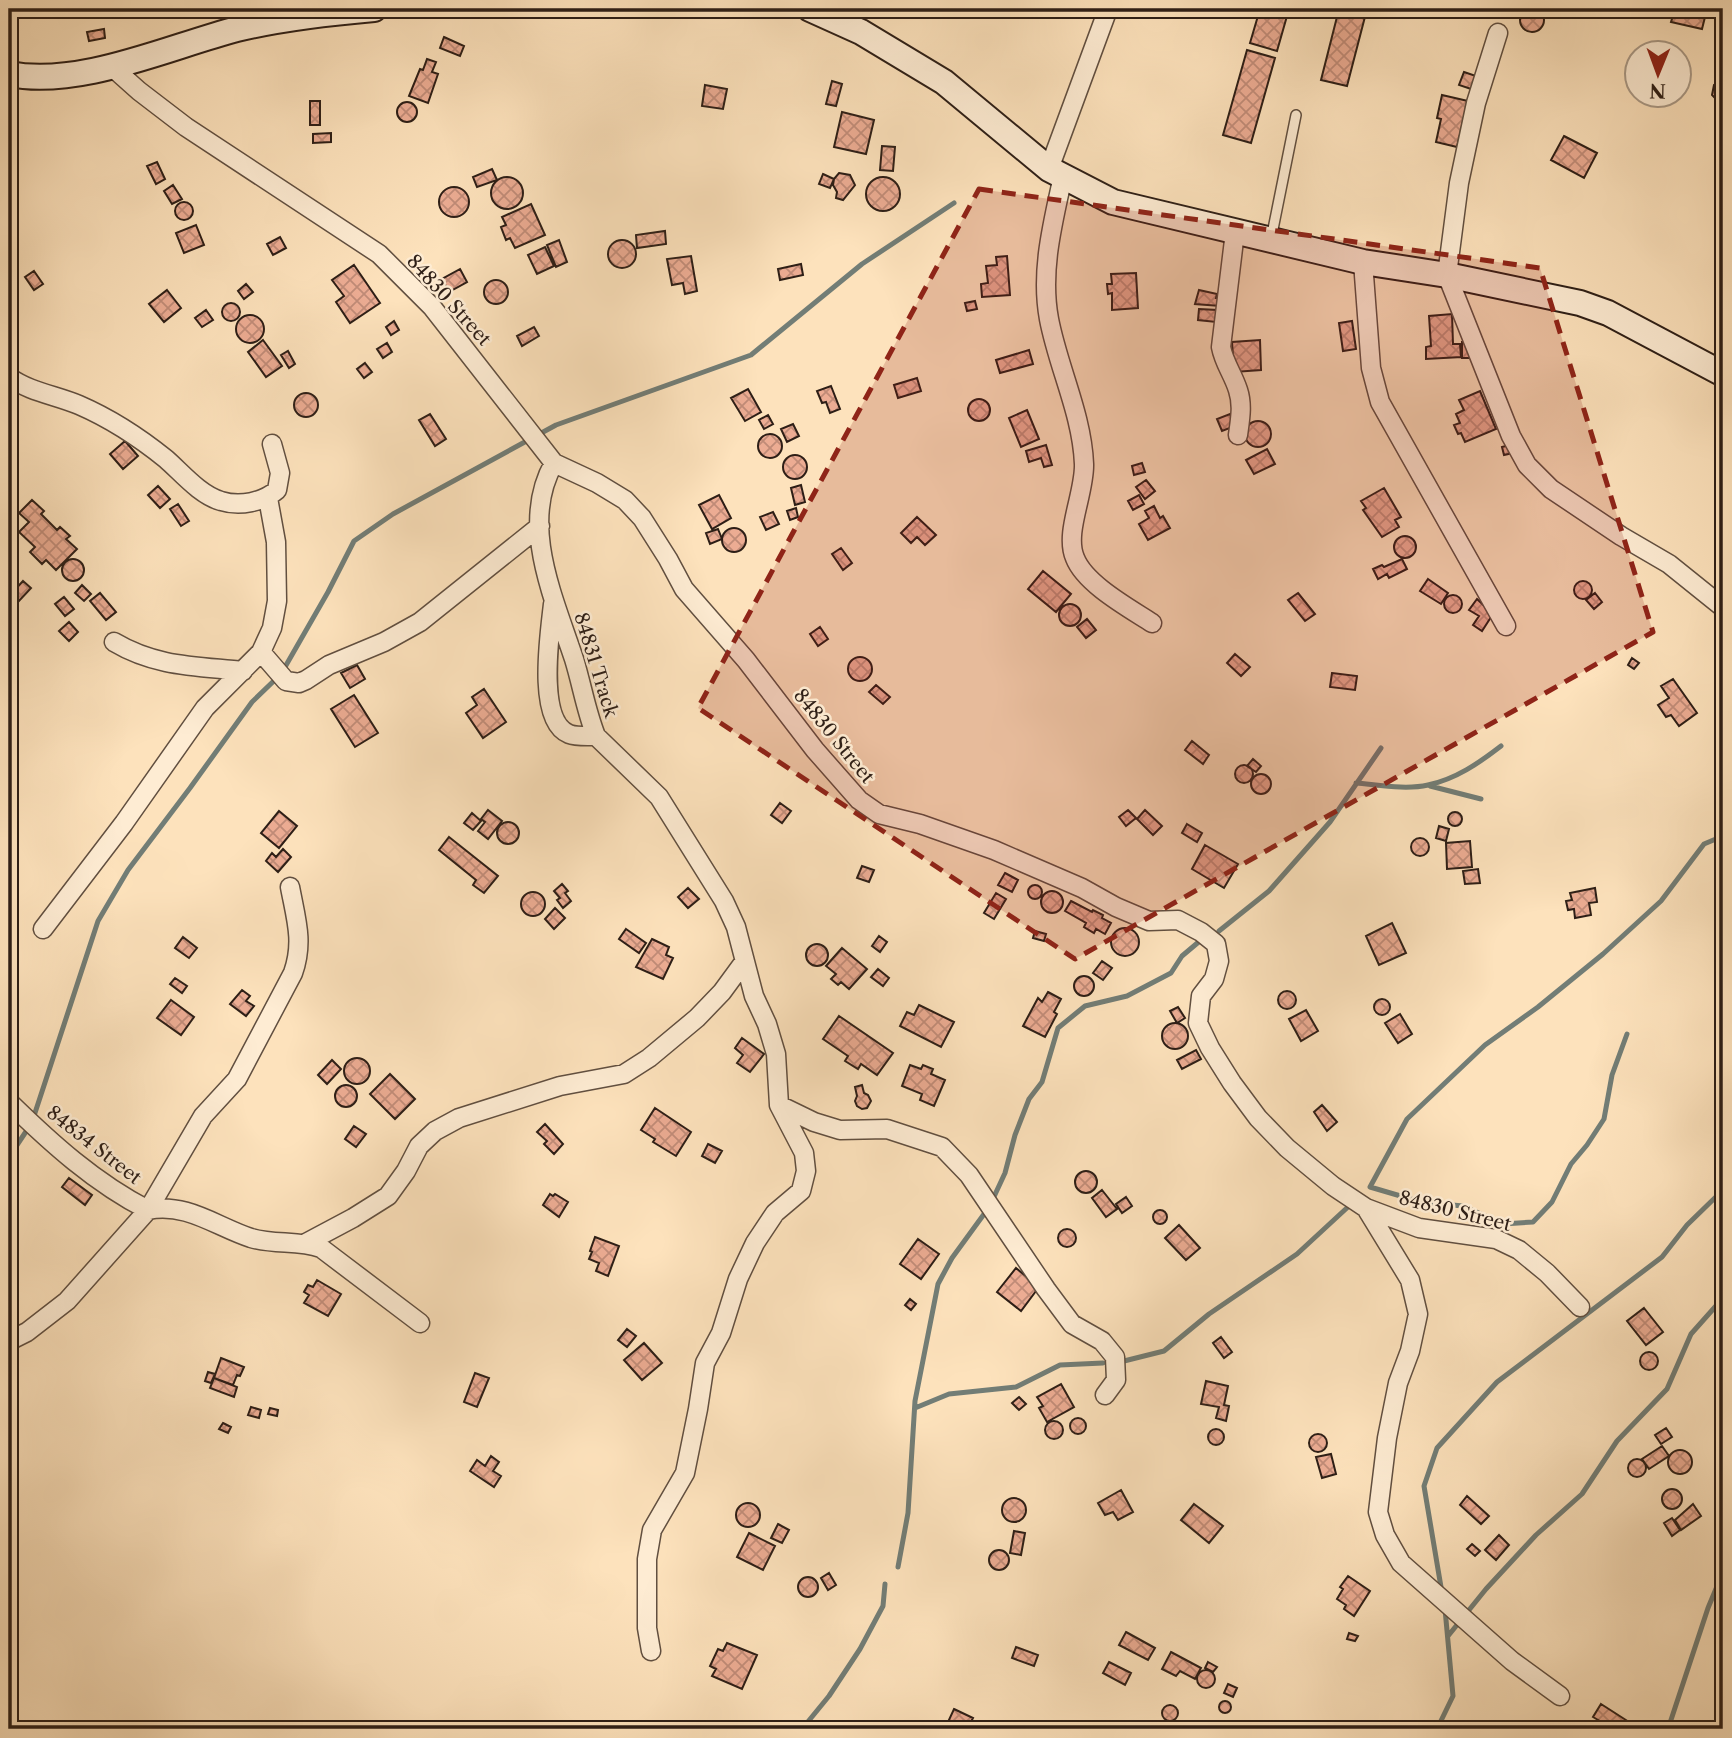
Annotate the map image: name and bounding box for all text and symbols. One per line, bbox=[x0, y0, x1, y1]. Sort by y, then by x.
north arrow bbox=[1624, 38, 1694, 108]
text: N bbox=[1649, 79, 1666, 102]
street label: 84830 Street bbox=[402, 250, 496, 351]
street label: 84831 Track bbox=[569, 610, 623, 721]
street label: 84830 Street bbox=[789, 684, 879, 788]
street label: 84834 Street bbox=[42, 1101, 146, 1189]
street label: 84830 Street bbox=[1396, 1186, 1514, 1236]

